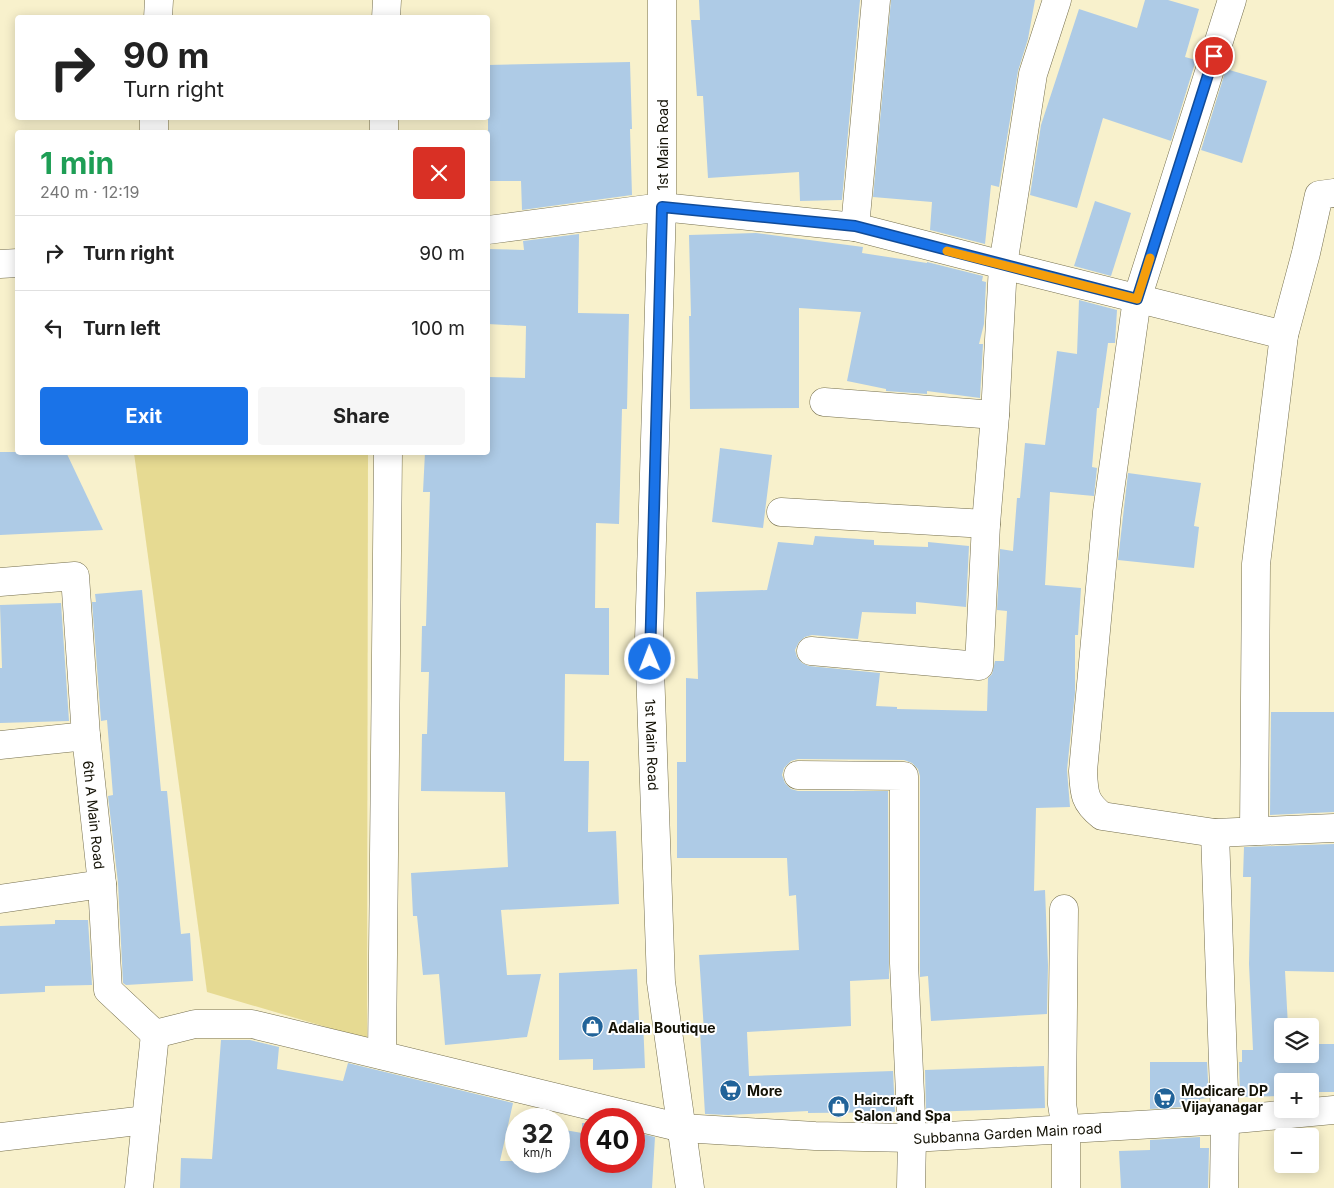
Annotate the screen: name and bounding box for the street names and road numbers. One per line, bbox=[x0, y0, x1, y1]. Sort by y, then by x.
street label: 1st Main Road bbox=[654, 99, 671, 191]
street label: 1st Main Road bbox=[643, 699, 663, 791]
street label: 6th A Main Road bbox=[80, 760, 109, 870]
street label: Subbanna Garden Main road bbox=[913, 1119, 1103, 1146]

